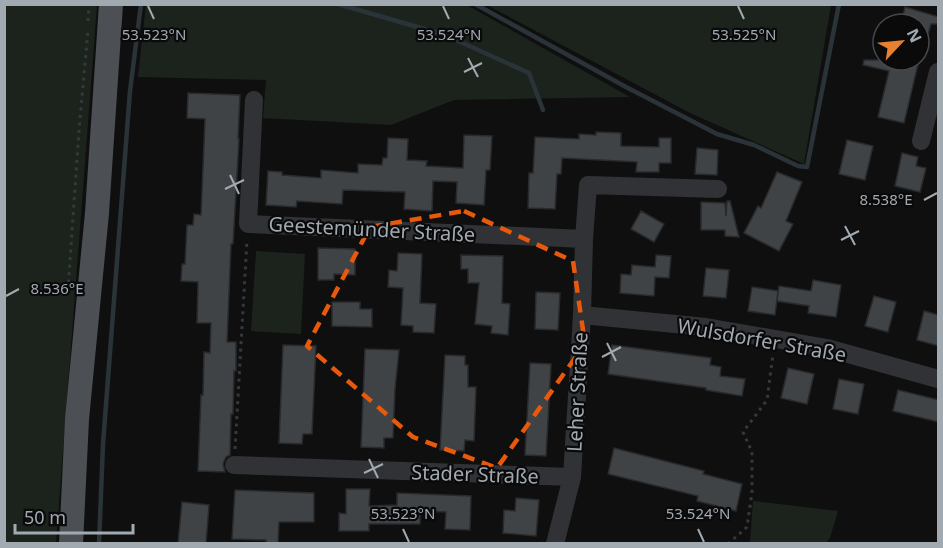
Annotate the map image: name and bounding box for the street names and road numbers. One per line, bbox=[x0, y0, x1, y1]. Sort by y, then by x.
street label: Geestemünder Straße bbox=[268, 210, 476, 248]
street label: Wulsdorfer Straße bbox=[675, 312, 849, 368]
street label: Leher Straße bbox=[560, 331, 594, 453]
street label: Stader Straße bbox=[411, 458, 539, 490]

